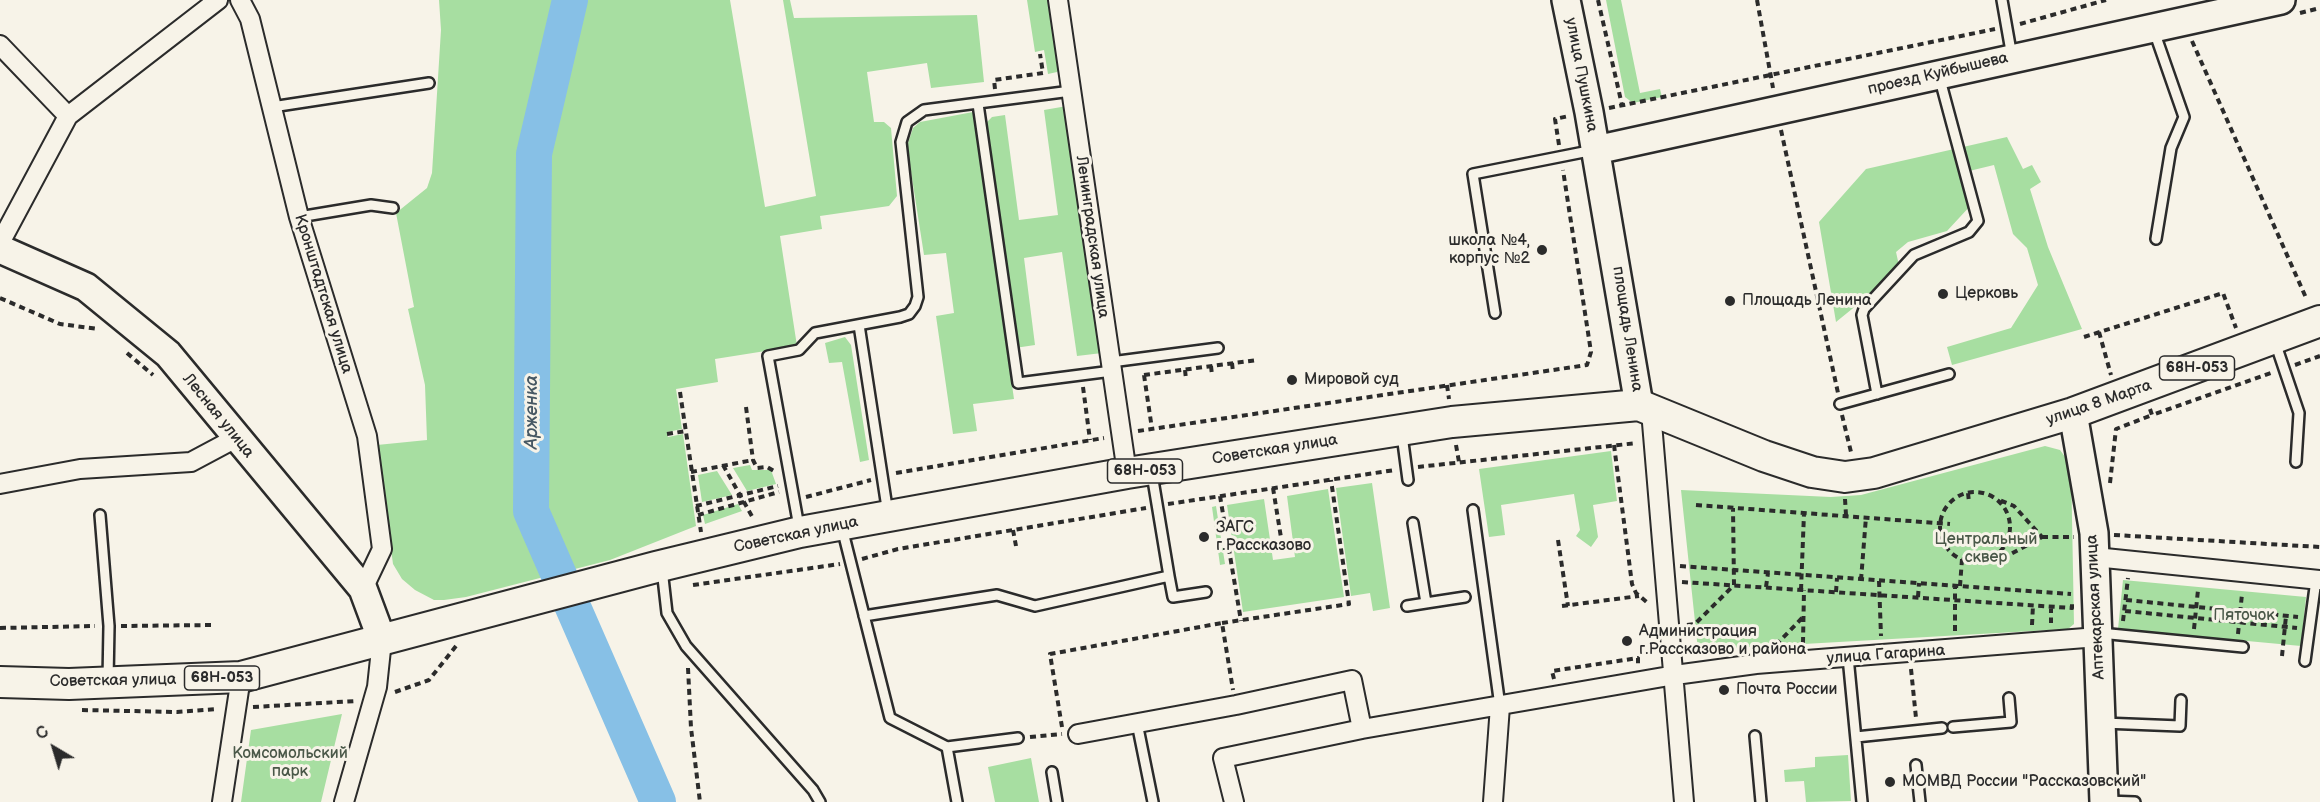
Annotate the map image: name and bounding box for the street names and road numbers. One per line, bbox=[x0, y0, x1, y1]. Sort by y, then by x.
street label: улица Пушкина bbox=[1560, 16, 1602, 134]
street label: проезд Куйбышева bbox=[1866, 49, 2010, 99]
street label: Ленинградская улица bbox=[1071, 155, 1113, 319]
street label: Кронштадтская улица bbox=[290, 212, 356, 376]
street label: площадь Ленина bbox=[1608, 265, 1646, 393]
road number: 68Н-053 bbox=[2160, 356, 2234, 380]
street label: Лесная улица bbox=[178, 370, 258, 462]
street label: улица 8 Марта bbox=[2044, 376, 2154, 430]
street label: Советская улица bbox=[1211, 431, 1339, 469]
road number: 68Н-053 bbox=[1108, 459, 1182, 483]
street label: Советская улица bbox=[732, 512, 860, 558]
street label: Аптекарская улица bbox=[2083, 534, 2109, 680]
street label: улица Гагарина bbox=[1826, 641, 1946, 669]
road number: 68Н-053 bbox=[184, 666, 260, 690]
street label: Советская улица bbox=[50, 670, 176, 692]

